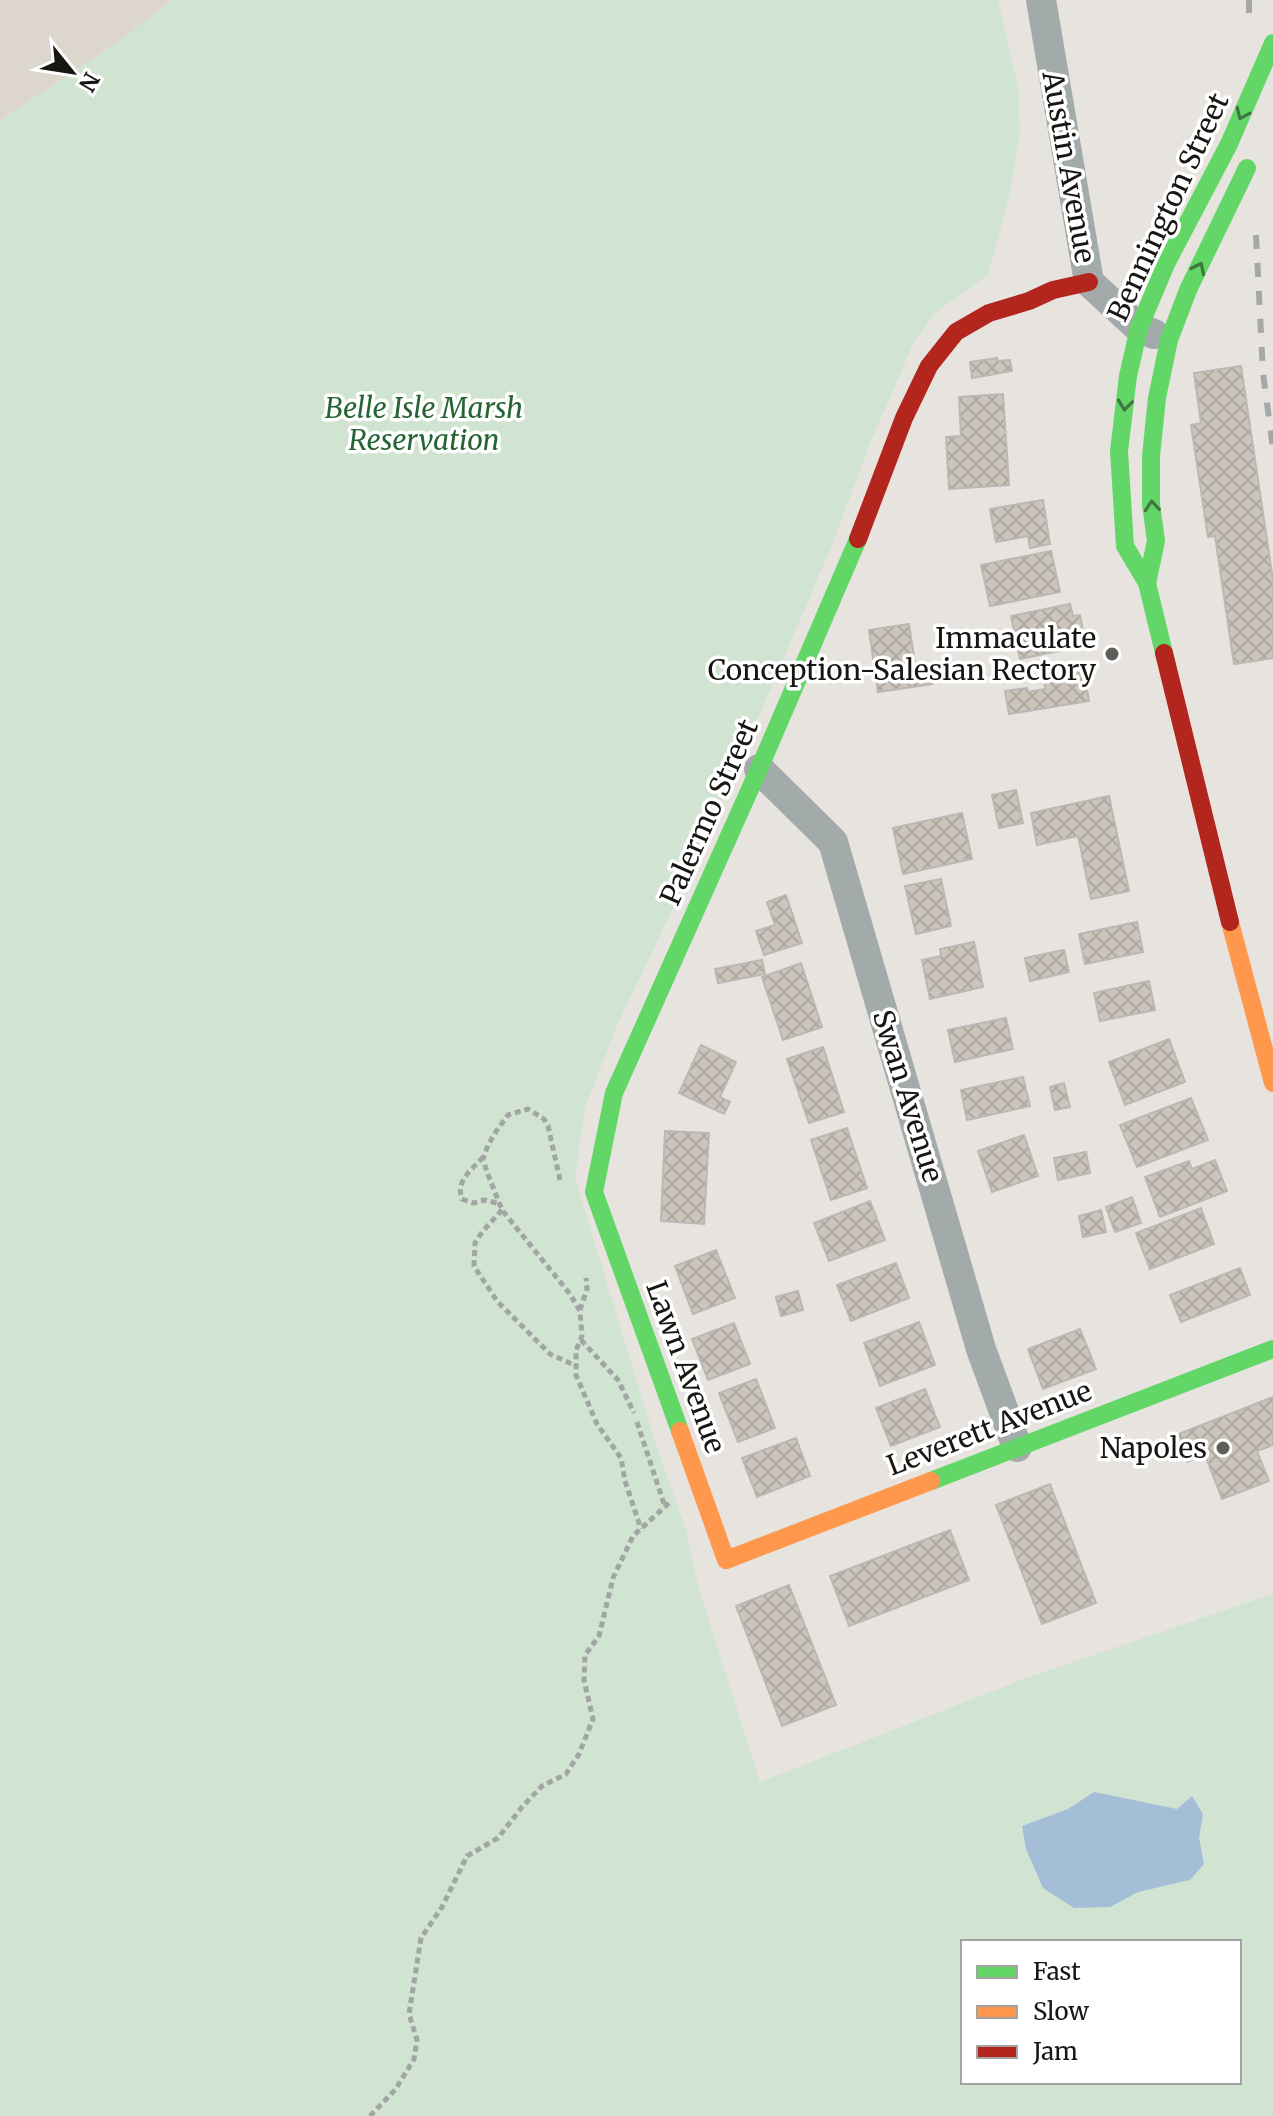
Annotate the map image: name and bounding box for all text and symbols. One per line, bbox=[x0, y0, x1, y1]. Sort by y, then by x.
north arrow bbox=[32, 32, 112, 112]
text: N bbox=[73, 67, 106, 97]
street label: Austin Avenue bbox=[1034, 67, 1104, 266]
street label: Bennington Street bbox=[1099, 87, 1237, 327]
one-way arrow bbox=[1235, 106, 1251, 120]
one-way arrow bbox=[1189, 262, 1205, 277]
park label: Belle Isle Marsh Reservation bbox=[325, 390, 523, 458]
one-way arrow bbox=[1116, 399, 1133, 412]
one-way arrow bbox=[1144, 499, 1161, 512]
place label: Immaculate Conception-Salesian Rectory bbox=[708, 620, 1097, 688]
marker: Immaculate Conception-Salesian Rectory bbox=[1103, 645, 1121, 663]
street label: Palermo Street bbox=[652, 714, 766, 910]
street label: Swan Avenue bbox=[865, 1006, 951, 1186]
street label: Lawn Avenue bbox=[638, 1276, 734, 1458]
street label: Leverett Avenue bbox=[882, 1372, 1096, 1484]
place label: Napoles bbox=[1100, 1430, 1207, 1466]
marker: Napoles bbox=[1214, 1439, 1232, 1457]
legend bbox=[961, 1940, 1241, 2084]
text: Fast bbox=[1033, 1956, 1081, 1987]
text: Slow bbox=[1033, 1996, 1089, 2027]
text: Jam bbox=[1032, 2036, 1078, 2067]

